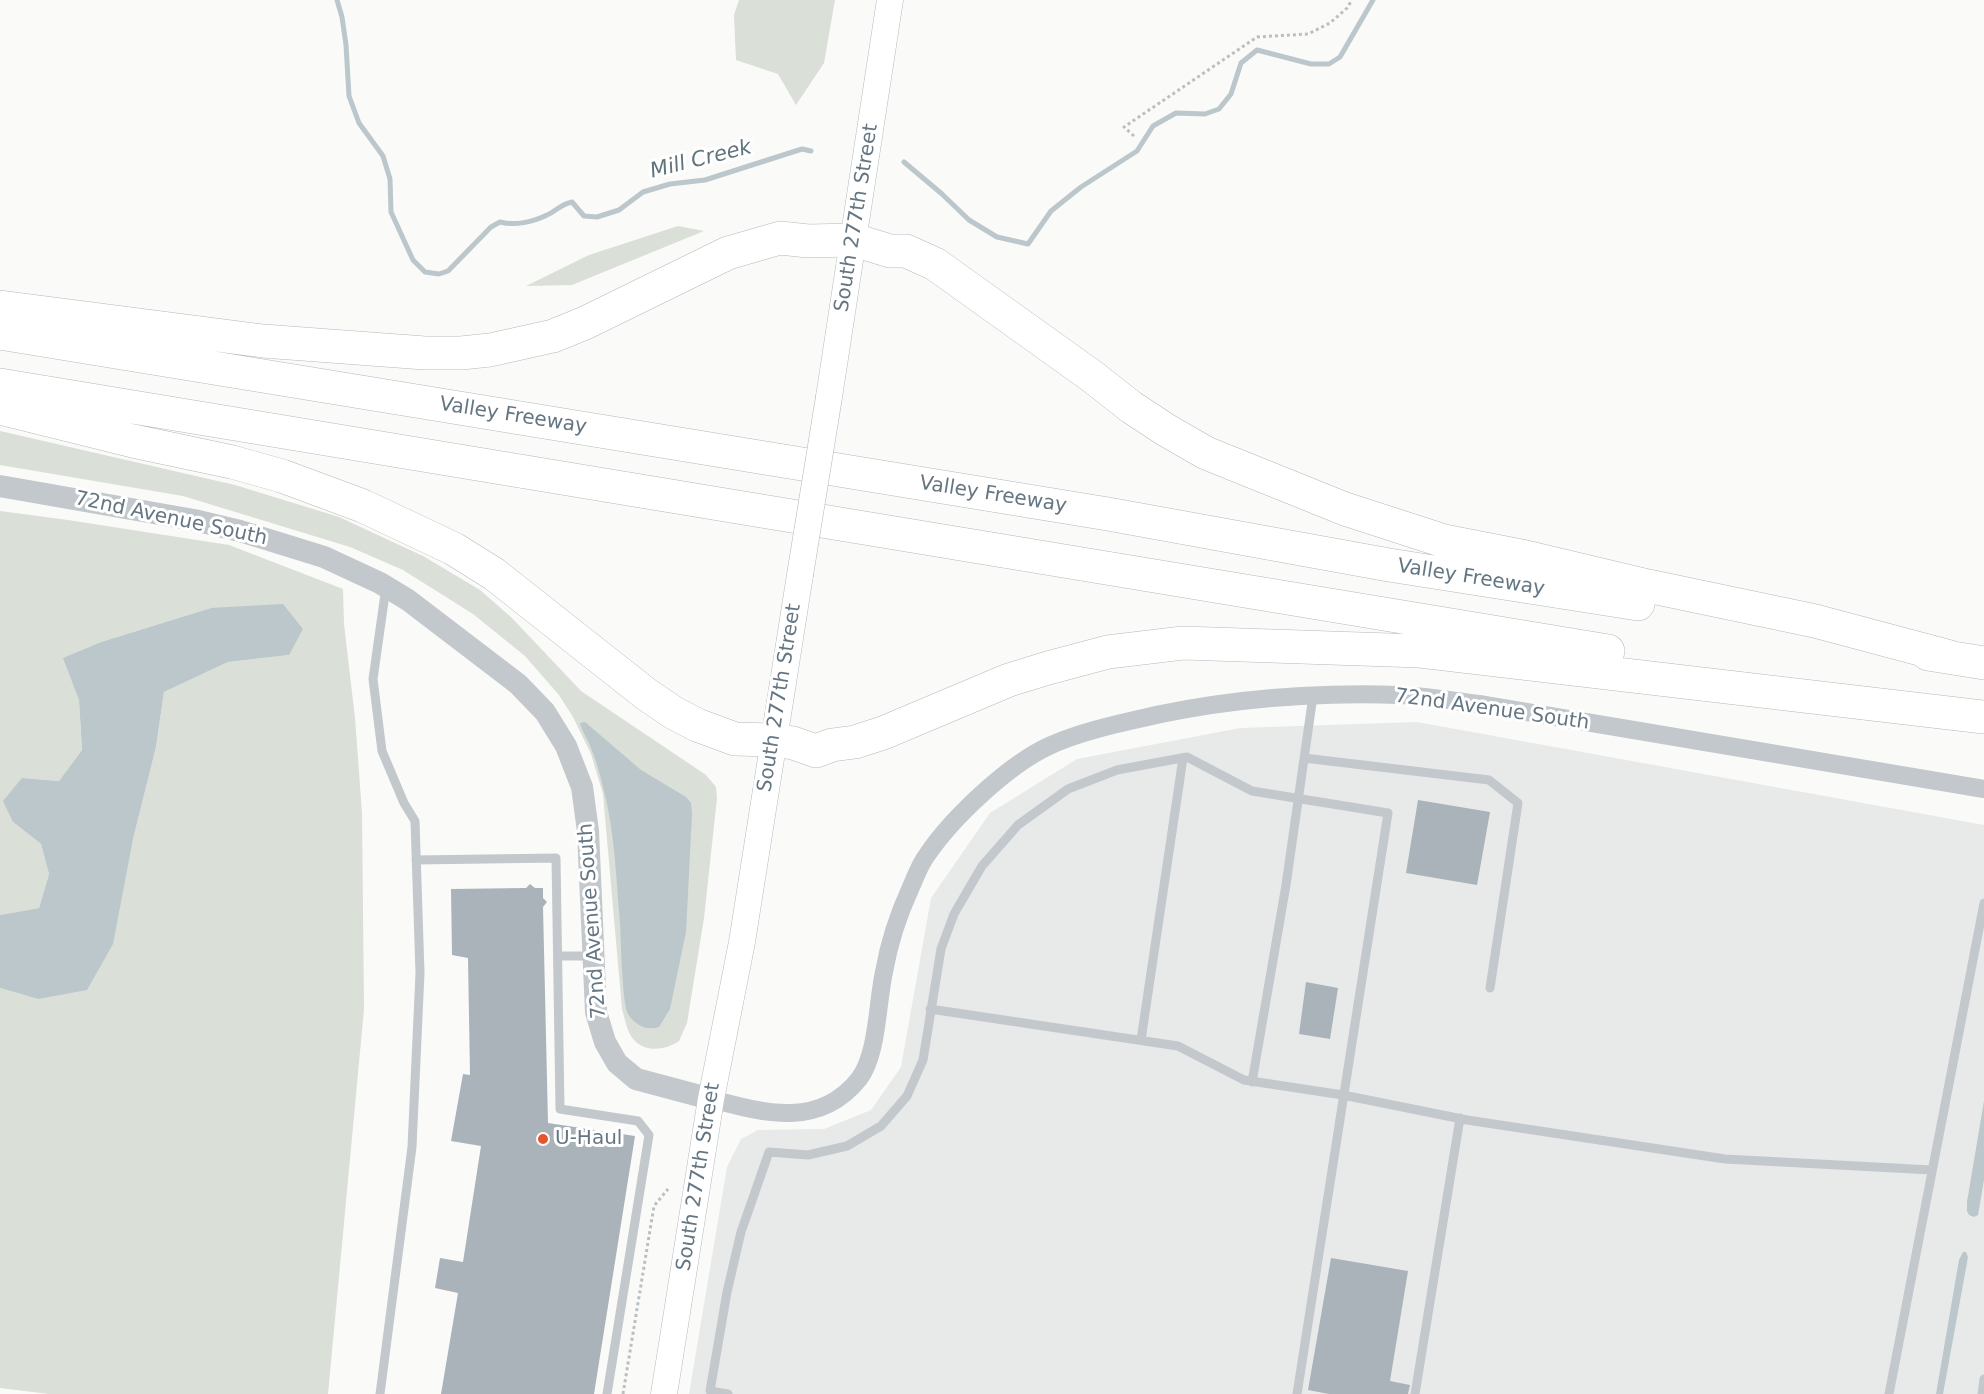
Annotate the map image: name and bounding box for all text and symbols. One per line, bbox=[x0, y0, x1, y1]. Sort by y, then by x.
street label: South 277th Street bbox=[830, 122, 884, 314]
water label: Mill Creek bbox=[648, 135, 754, 185]
street label: Valley Freeway bbox=[438, 393, 588, 439]
street label: Valley Freeway bbox=[918, 472, 1068, 518]
street label: 72nd Avenue South bbox=[73, 487, 269, 551]
street label: Valley Freeway bbox=[1396, 555, 1546, 601]
street label: South 277th Street bbox=[753, 602, 807, 794]
street label: 72nd Avenue South bbox=[1393, 684, 1591, 736]
street label: 72nd Avenue South bbox=[574, 822, 612, 1020]
street label: South 277th Street bbox=[672, 1081, 726, 1273]
place label: U-Haul bbox=[555, 1127, 622, 1151]
marker: U-Haul bbox=[536, 1132, 550, 1146]

